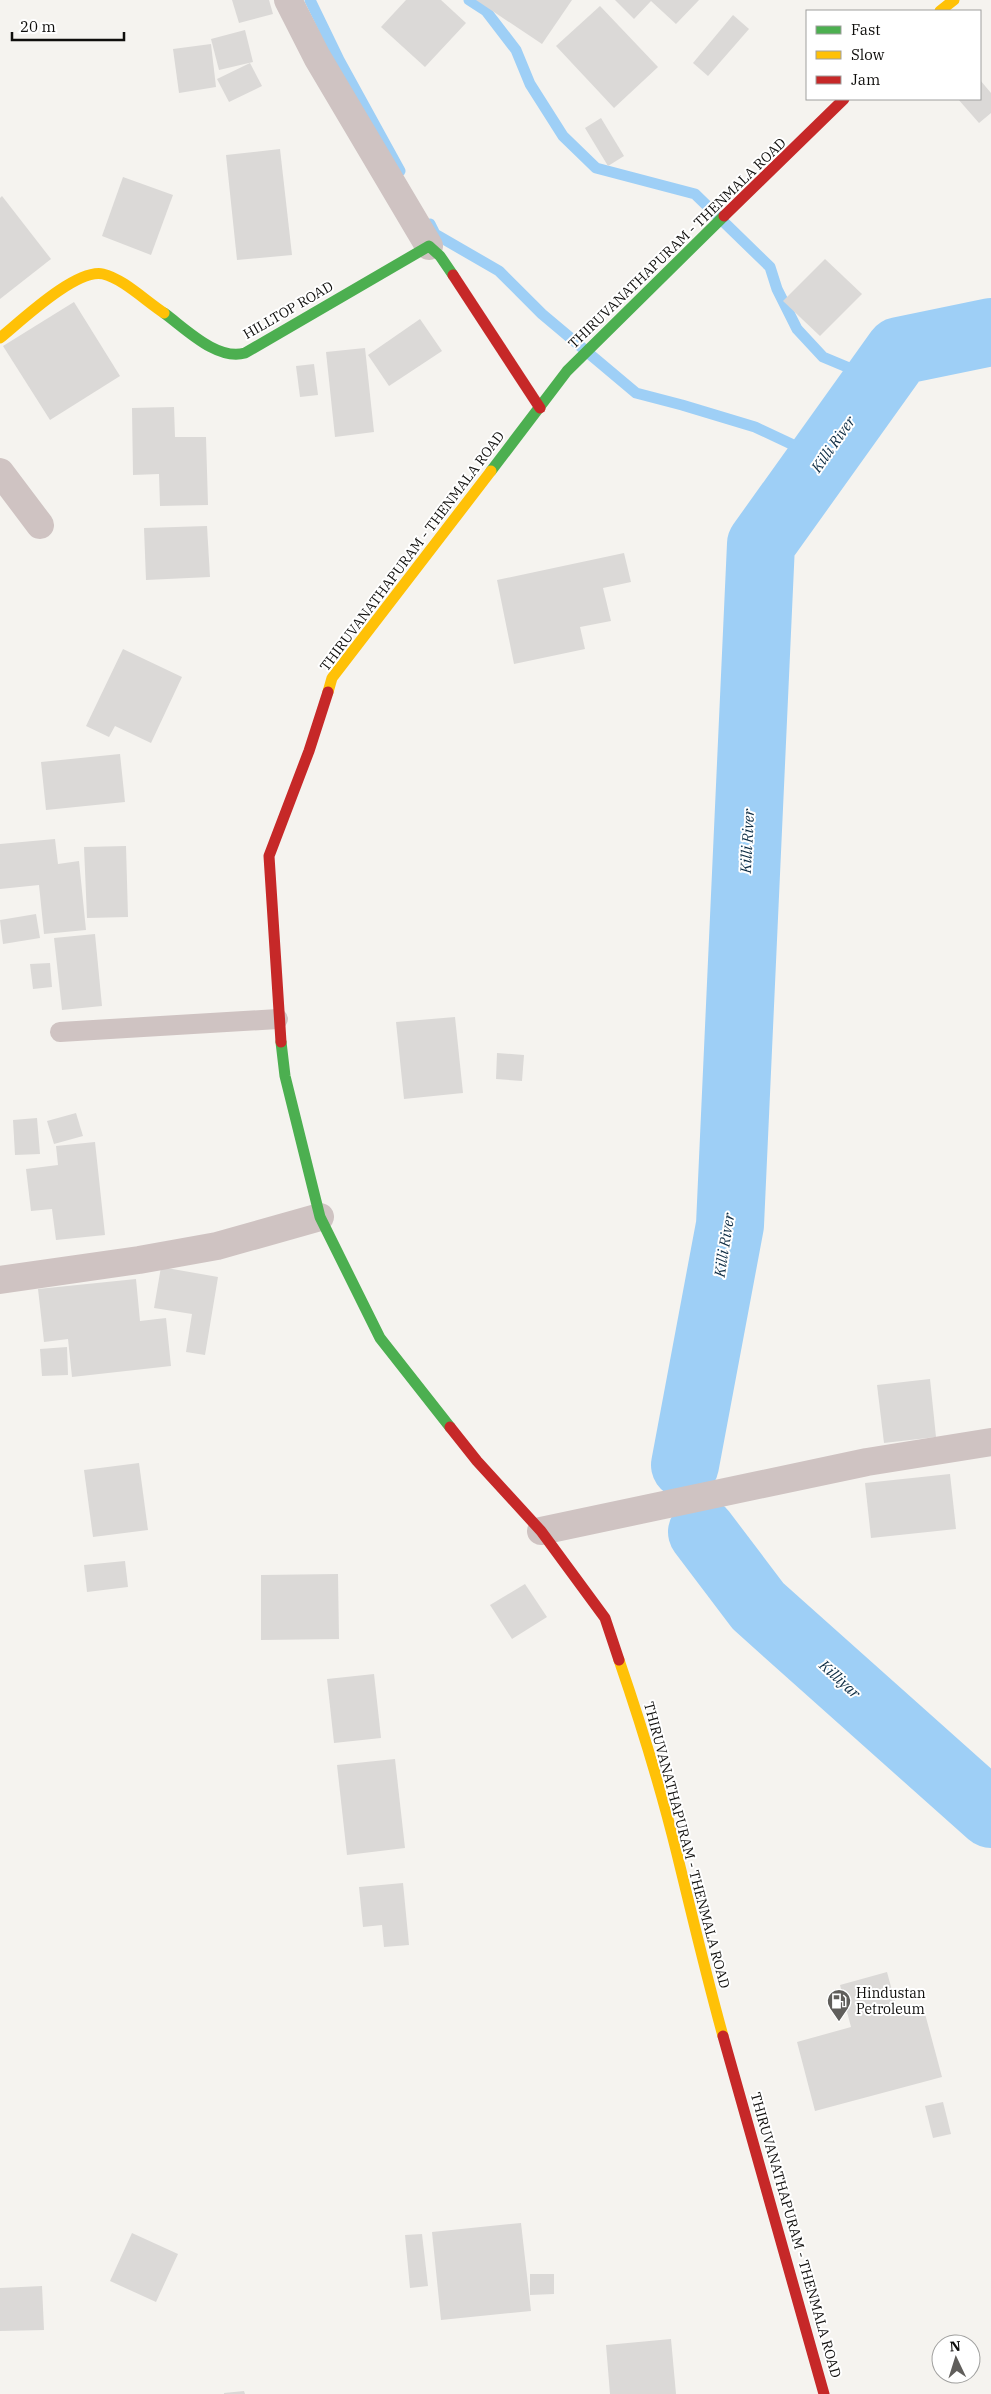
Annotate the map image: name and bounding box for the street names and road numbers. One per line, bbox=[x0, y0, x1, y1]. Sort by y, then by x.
street label: THIRUVANATHAPURAM - THENMALA ROAD bbox=[564, 134, 790, 352]
street label: HILLTOP ROAD bbox=[240, 277, 336, 343]
street label: THIRUVANATHAPURAM - THENMALA ROAD bbox=[316, 427, 508, 675]
street label: THIRUVANATHAPURAM - THENMALA ROAD bbox=[640, 1700, 734, 1990]
street label: THIRUVANATHAPURAM - THENMALA ROAD bbox=[747, 2090, 845, 2380]

